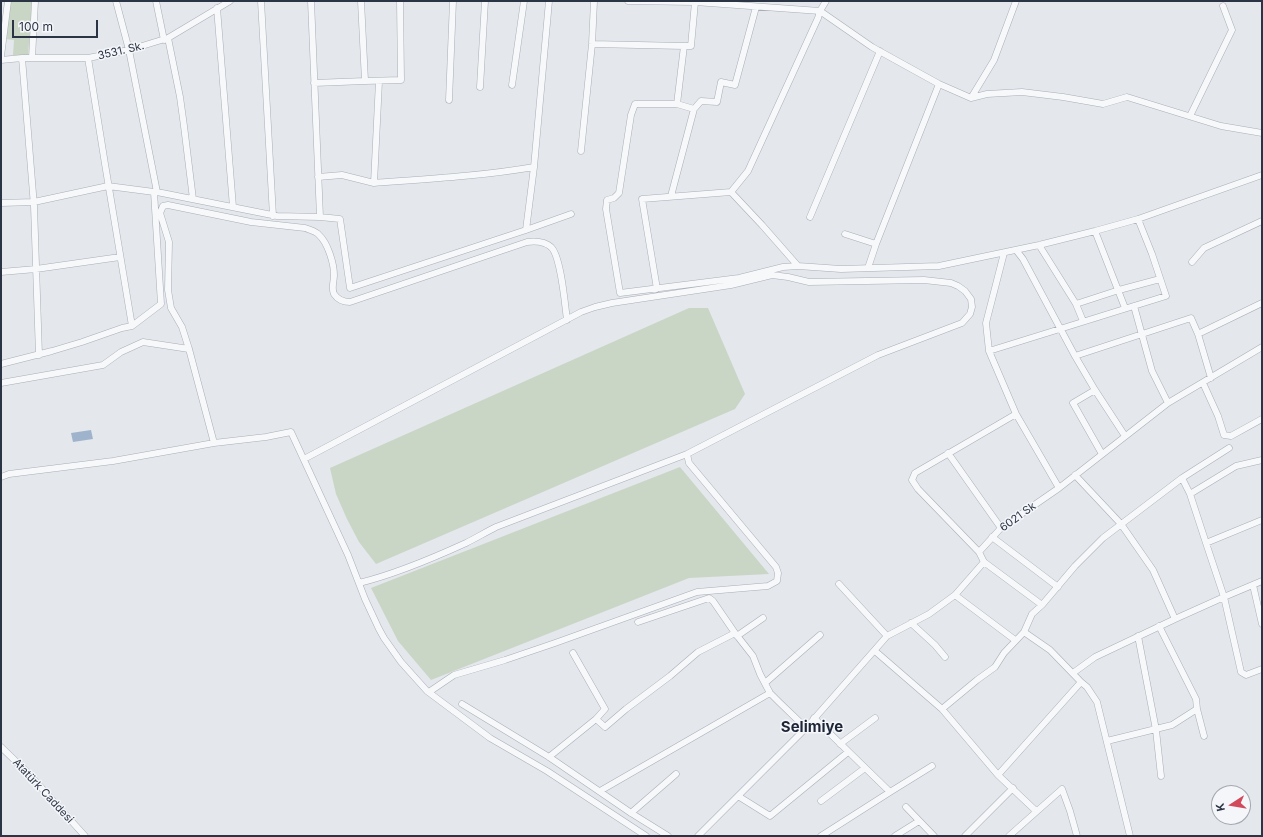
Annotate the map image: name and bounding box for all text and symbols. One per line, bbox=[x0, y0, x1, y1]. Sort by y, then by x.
scale bar bbox=[14, 12, 100, 38]
text: 100 m bbox=[19, 19, 53, 34]
street label: 3531. Sk. bbox=[96, 39, 146, 63]
street label: 6021 Sk bbox=[997, 500, 1039, 534]
district label: Selimiye bbox=[781, 718, 843, 736]
street label: Atatürk Caddesi bbox=[10, 756, 76, 826]
north arrow bbox=[1211, 785, 1251, 825]
text: K bbox=[1213, 802, 1228, 813]

